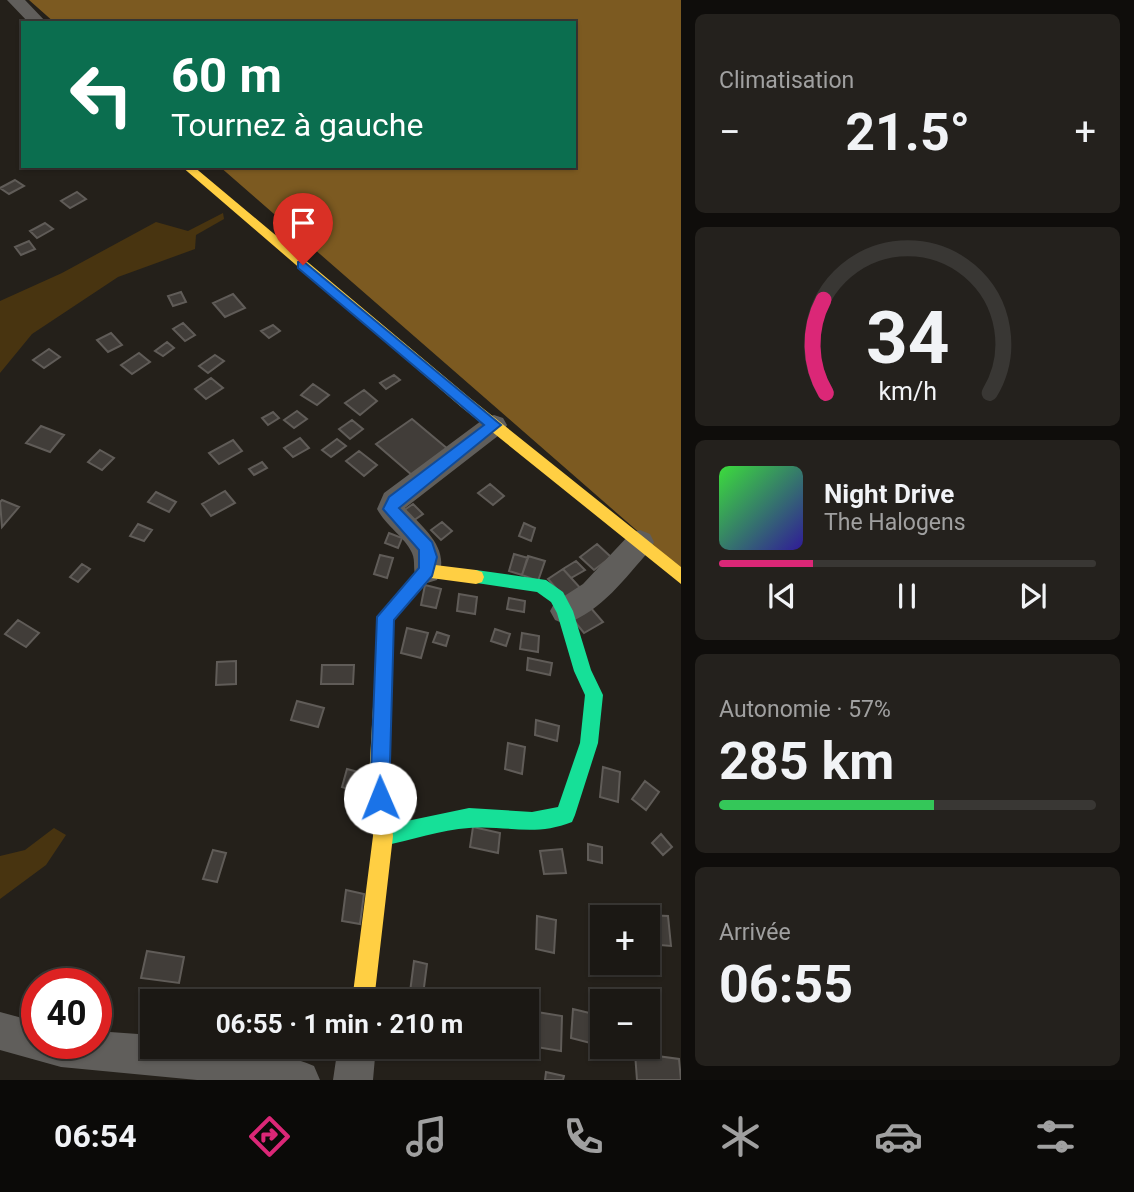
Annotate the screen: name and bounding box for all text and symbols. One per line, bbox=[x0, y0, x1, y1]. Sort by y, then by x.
text: 60 m bbox=[171, 47, 282, 104]
icon: left bbox=[56, 49, 147, 140]
text: Climatisation bbox=[719, 67, 854, 94]
text: 21.5° bbox=[845, 102, 970, 163]
text: Tournez à gauche bbox=[171, 106, 423, 144]
text: − bbox=[719, 110, 741, 154]
text: + bbox=[1074, 110, 1096, 154]
pin bbox=[273, 193, 333, 265]
icon: arrive bbox=[284, 204, 322, 242]
text: 34 bbox=[866, 295, 949, 381]
text: km/h bbox=[878, 377, 937, 406]
text: Night Drive bbox=[824, 479, 954, 509]
text: The Halogens bbox=[824, 509, 966, 536]
icon: previous bbox=[763, 577, 801, 615]
icon: pause bbox=[888, 577, 926, 615]
icon: next bbox=[1014, 577, 1052, 615]
text: Autonomie · 57% bbox=[719, 696, 891, 723]
text: 285 km bbox=[719, 731, 894, 792]
position arrow bbox=[343, 761, 417, 835]
map controls bbox=[590, 905, 660, 1059]
button: + bbox=[590, 905, 660, 975]
text: Arrivée bbox=[719, 919, 791, 946]
text: 06:55 bbox=[719, 954, 853, 1015]
speed limit sign: 40 bbox=[21, 968, 112, 1059]
button: − bbox=[590, 989, 660, 1059]
text: 06:55 · 1 min · 210 m bbox=[216, 1009, 463, 1039]
icon: directions bbox=[245, 1112, 294, 1161]
icon: music bbox=[402, 1112, 451, 1161]
icon: phone bbox=[559, 1112, 608, 1161]
icon: climate bbox=[716, 1112, 765, 1161]
icon: car bbox=[874, 1112, 923, 1161]
icon: filters bbox=[1031, 1112, 1080, 1161]
text: 06:54 bbox=[54, 1117, 137, 1155]

